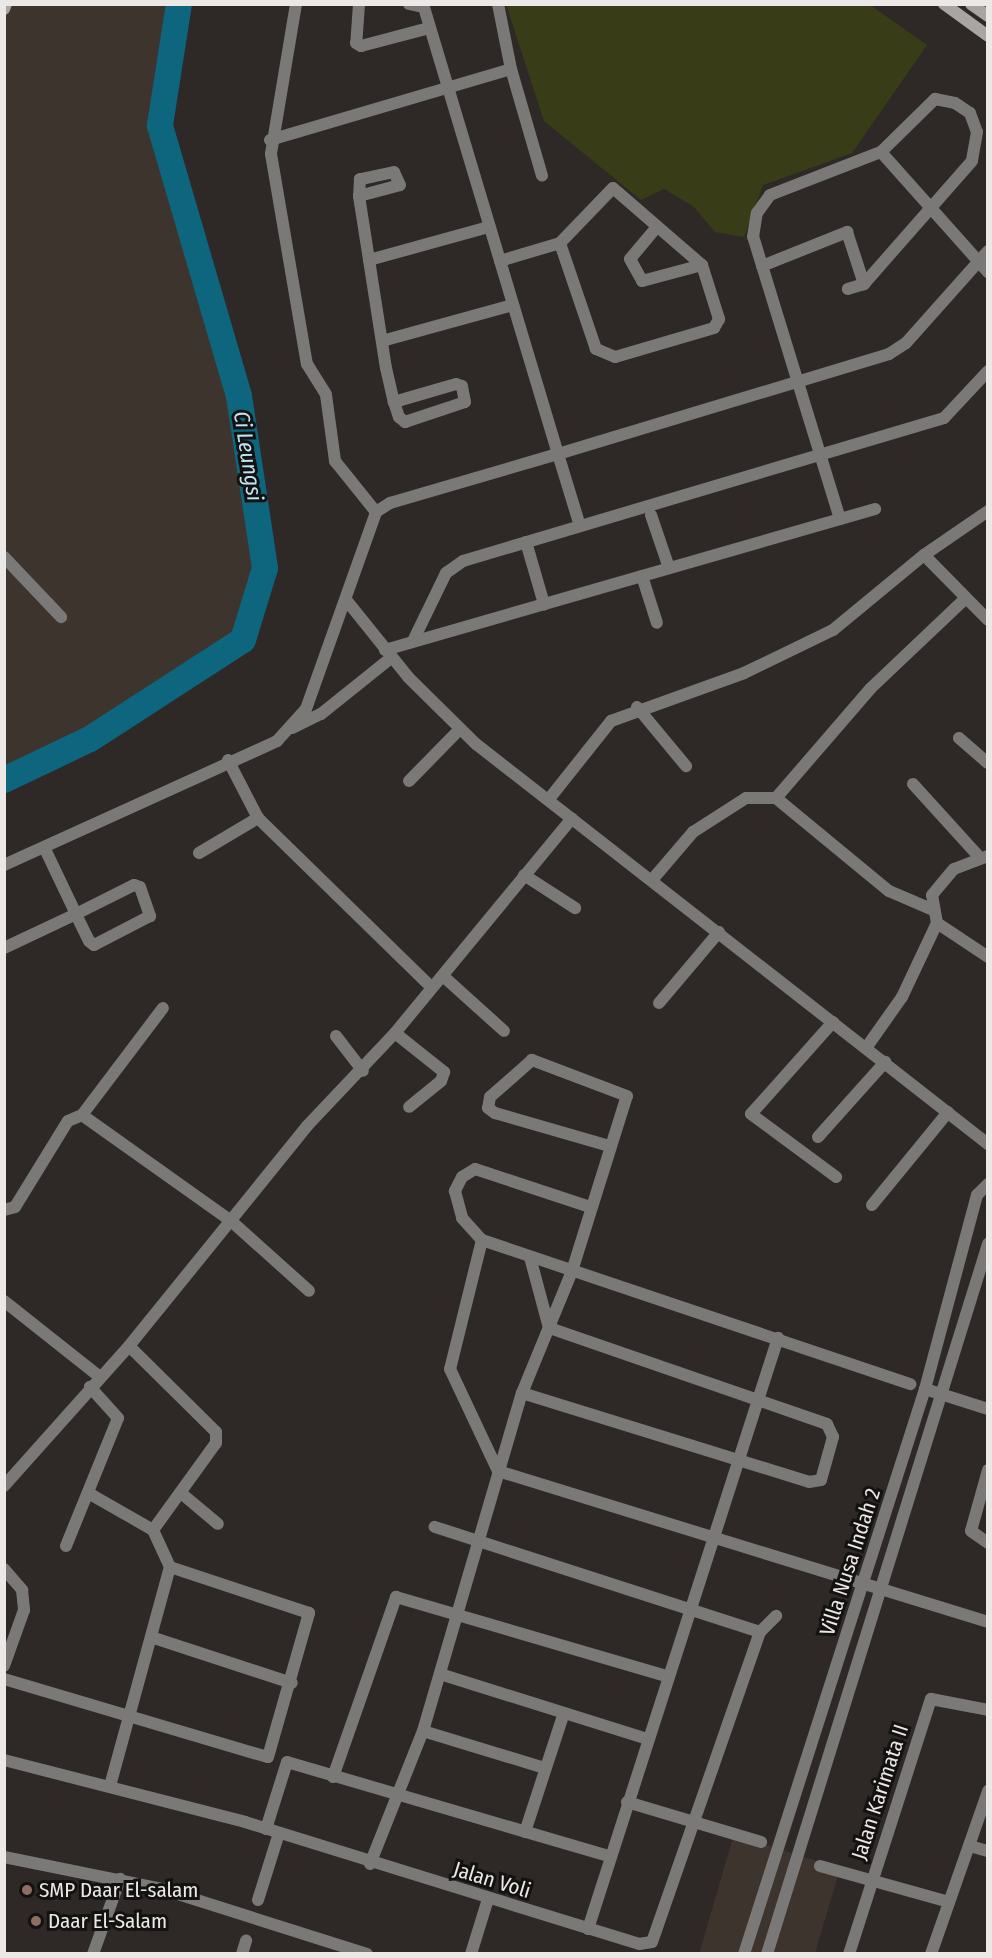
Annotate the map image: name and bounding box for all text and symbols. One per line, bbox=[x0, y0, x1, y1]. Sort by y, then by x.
water label: Ci Leungsi bbox=[228, 409, 268, 503]
street label: Villa Nusa Indah 2 bbox=[814, 1485, 886, 1639]
street label: Jalan Karimata II bbox=[846, 1721, 914, 1863]
street label: Jalan Voli bbox=[450, 1856, 534, 1904]
place label: SMP Daar El-salam bbox=[39, 1877, 198, 1903]
marker: SMP Daar El-salam bbox=[20, 1883, 34, 1897]
place label: Daar El-Salam bbox=[48, 1908, 167, 1934]
marker: Daar El-Salam bbox=[29, 1914, 43, 1928]

